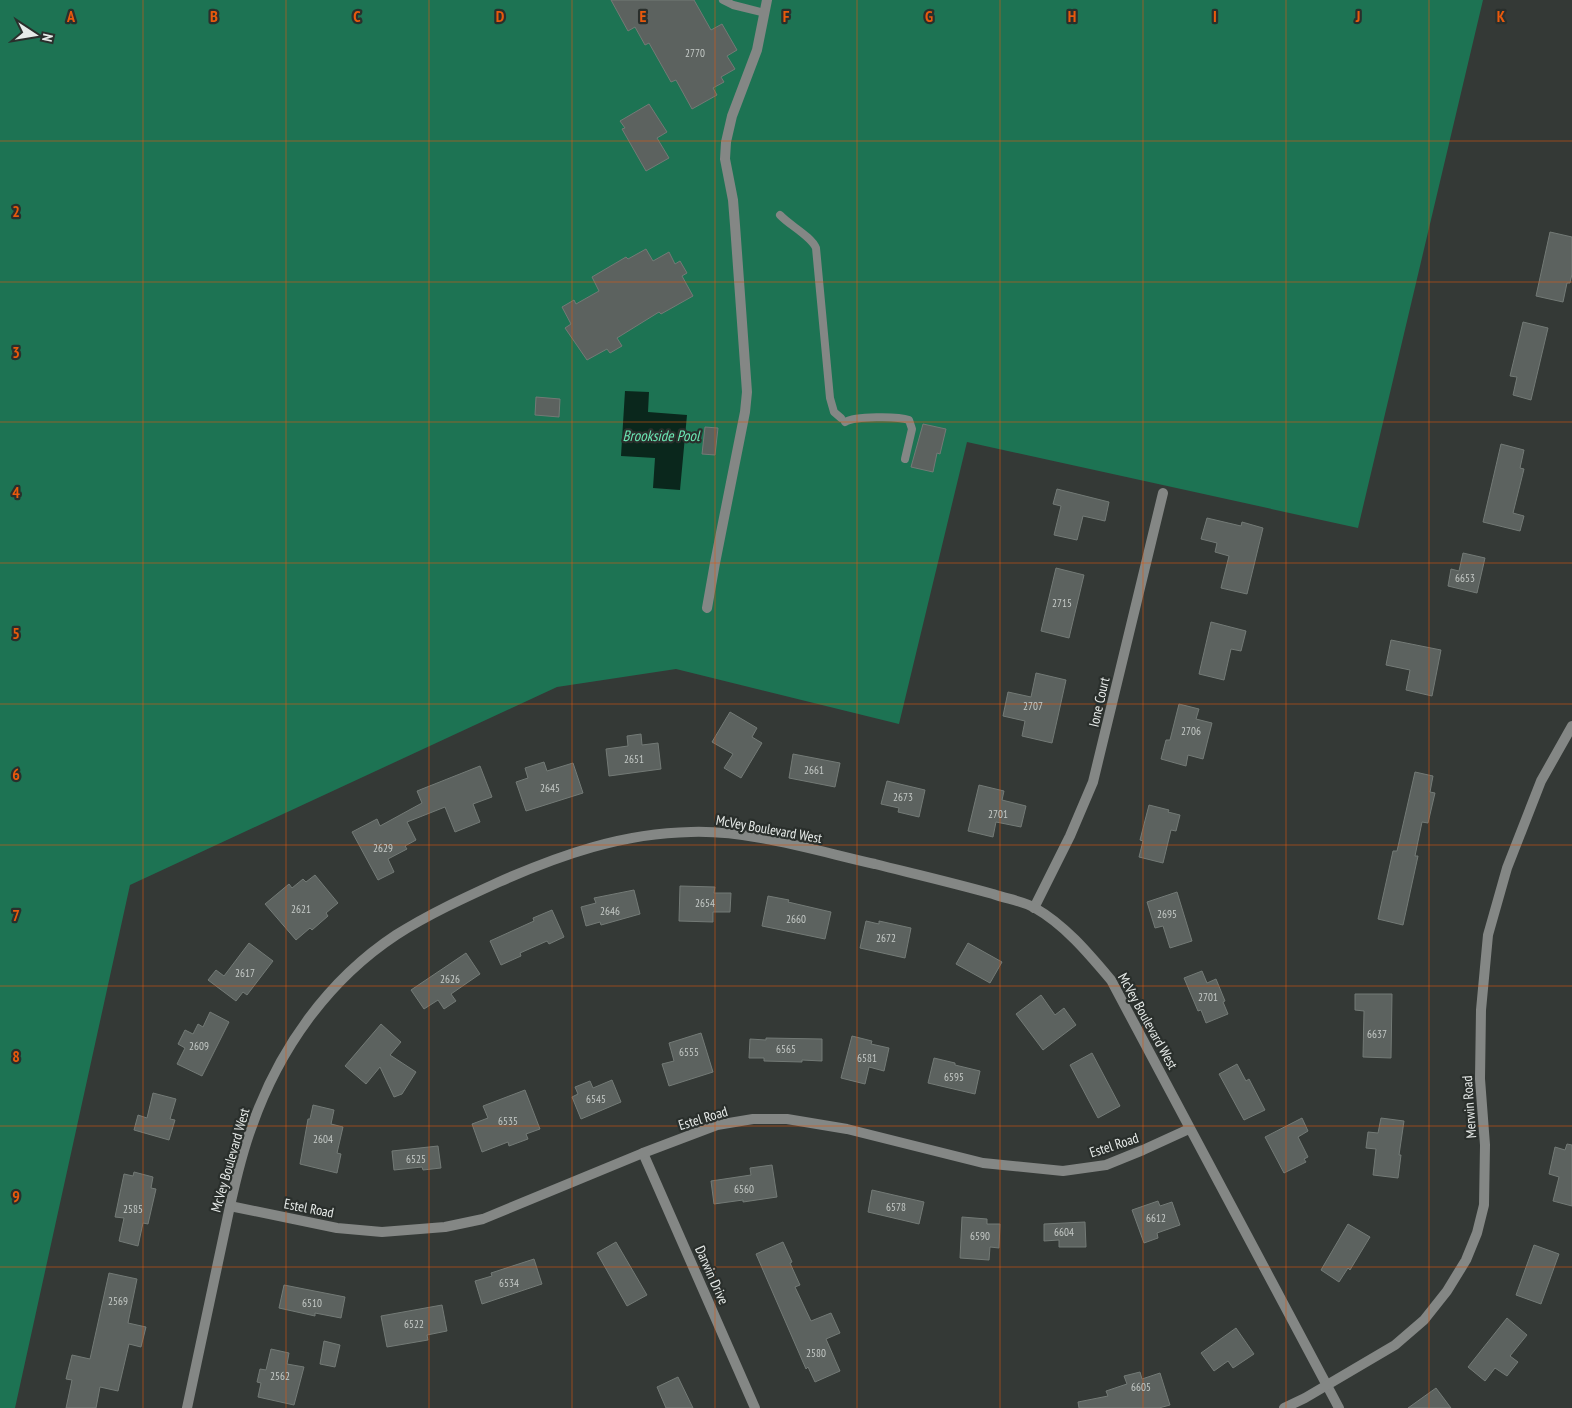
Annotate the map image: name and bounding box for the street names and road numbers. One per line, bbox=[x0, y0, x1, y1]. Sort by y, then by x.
street label: Ione Court bbox=[1085, 675, 1113, 729]
street label: McVey Boulevard West bbox=[714, 811, 824, 847]
street label: McVey Boulevard West bbox=[1114, 970, 1182, 1073]
street label: Merwin Road bbox=[1458, 1075, 1480, 1139]
street label: Estel Road bbox=[676, 1102, 730, 1134]
street label: McVey Boulevard West bbox=[207, 1106, 254, 1214]
street label: Estel Road bbox=[1087, 1129, 1141, 1161]
street label: Estel Road bbox=[283, 1194, 335, 1222]
street label: Darwin Drive bbox=[691, 1243, 733, 1307]

